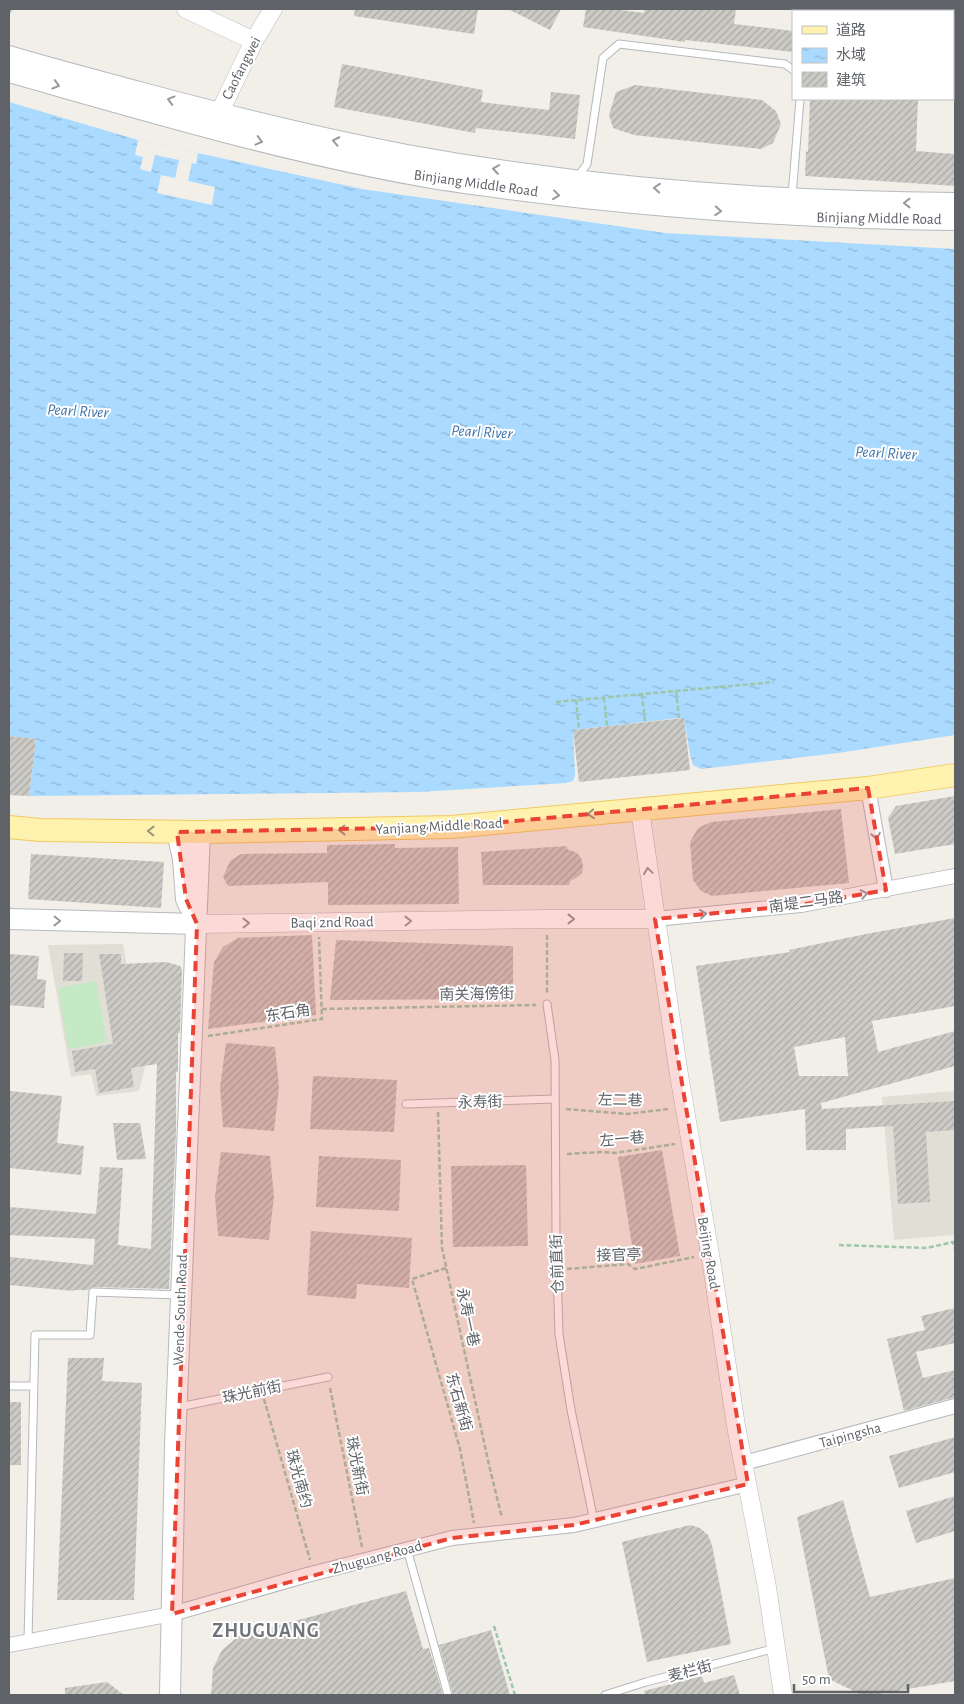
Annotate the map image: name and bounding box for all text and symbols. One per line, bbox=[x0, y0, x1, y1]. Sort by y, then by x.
legend bbox=[792, 10, 954, 100]
text: 道路 bbox=[836, 22, 866, 38]
street label: Caofangwei bbox=[219, 34, 264, 102]
text: 水域 bbox=[836, 47, 866, 63]
text: 建筑 bbox=[836, 72, 866, 88]
one-way arrow bbox=[51, 80, 59, 90]
one-way arrow bbox=[167, 96, 176, 106]
one-way arrow bbox=[255, 135, 263, 146]
one-way arrow bbox=[331, 136, 340, 146]
one-way arrow bbox=[491, 165, 500, 175]
street label: Binjiang Middle Road bbox=[413, 167, 539, 200]
one-way arrow bbox=[653, 183, 661, 194]
one-way arrow bbox=[553, 189, 561, 200]
one-way arrow bbox=[902, 198, 910, 208]
one-way arrow bbox=[714, 205, 722, 216]
street label: Binjiang Middle Road bbox=[816, 210, 942, 227]
water label: Pearl River bbox=[47, 401, 110, 421]
water label: Pearl River bbox=[451, 422, 514, 442]
water label: Pearl River bbox=[855, 443, 918, 463]
one-way arrow bbox=[587, 809, 595, 820]
street label: Yanjiang Middle Road bbox=[375, 816, 503, 837]
one-way arrow bbox=[337, 825, 345, 836]
one-way arrow bbox=[147, 826, 155, 836]
one-way arrow bbox=[871, 832, 881, 841]
one-way arrow bbox=[643, 866, 654, 874]
street label: 南堤二马路 bbox=[768, 889, 844, 915]
one-way arrow bbox=[860, 889, 869, 899]
one-way arrow bbox=[699, 909, 707, 920]
street label: Baqi 2nd Road bbox=[290, 914, 374, 931]
one-way arrow bbox=[568, 914, 575, 924]
one-way arrow bbox=[54, 915, 62, 926]
one-way arrow bbox=[405, 916, 413, 926]
one-way arrow bbox=[242, 918, 250, 928]
street label: 南关海傍街 bbox=[439, 985, 515, 1003]
street label: 东石角 bbox=[264, 1001, 311, 1024]
street label: 左二巷 bbox=[597, 1092, 643, 1108]
street label: 永寿街 bbox=[457, 1093, 503, 1111]
street label: 左一巷 bbox=[599, 1129, 645, 1149]
street label: Beijing Road bbox=[695, 1216, 722, 1291]
street label: 仓前直街 bbox=[548, 1234, 566, 1294]
street label: 接官亭 bbox=[596, 1247, 642, 1263]
street label: Wende South Road bbox=[171, 1254, 190, 1366]
street label: 永寿一巷 bbox=[454, 1286, 482, 1348]
street label: 东石新街 bbox=[443, 1371, 475, 1433]
street label: 珠光前街 bbox=[221, 1378, 283, 1406]
street label: Taipingsha bbox=[818, 1420, 883, 1451]
street label: 珠光新街 bbox=[343, 1435, 371, 1497]
street label: 珠光南约 bbox=[283, 1448, 315, 1510]
street label: Zhuguang Road bbox=[331, 1538, 424, 1577]
district label: ZHUGUANG bbox=[212, 1621, 320, 1641]
street label: 麦栏街 bbox=[666, 1657, 714, 1685]
scale bar bbox=[794, 1662, 908, 1694]
text: 50 m bbox=[802, 1672, 831, 1687]

